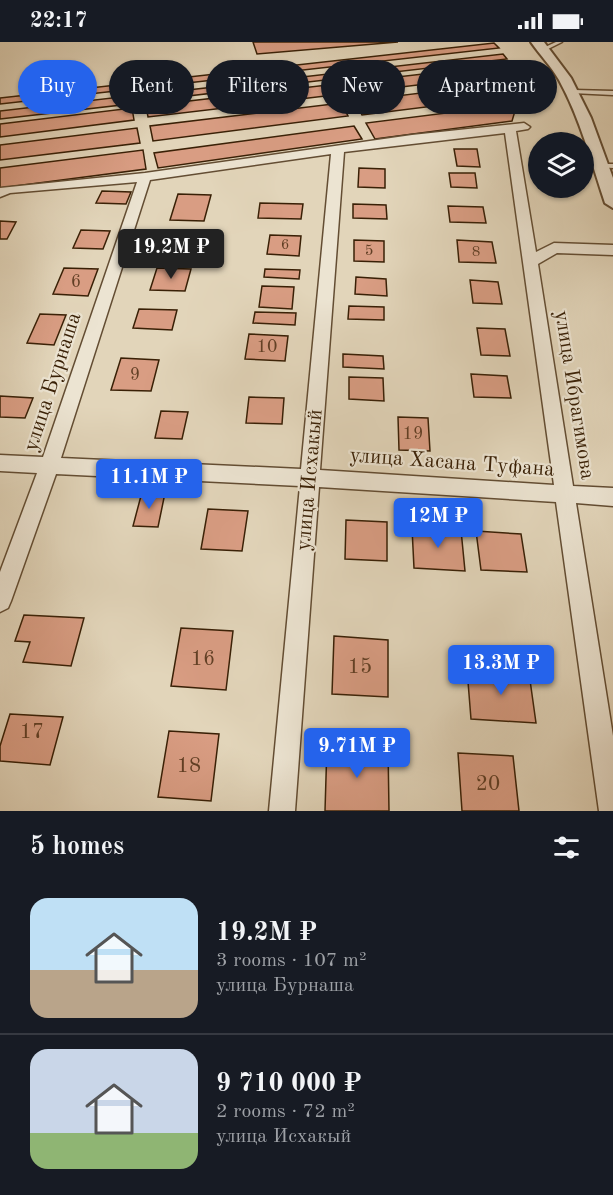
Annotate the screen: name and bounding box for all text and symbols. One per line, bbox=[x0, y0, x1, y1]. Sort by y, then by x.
text: 22:17 bbox=[30, 10, 87, 32]
chip: Buy bbox=[18, 60, 97, 114]
chip: Rent bbox=[109, 60, 194, 114]
chip: Filters bbox=[206, 60, 309, 114]
chip: New bbox=[321, 60, 405, 114]
chip: Apartment bbox=[417, 60, 557, 114]
map controls bbox=[528, 132, 594, 198]
button: layers bbox=[528, 132, 594, 198]
pin: 19.2M ₽ bbox=[116, 229, 226, 280]
text: 19.2M ₽ bbox=[132, 238, 210, 258]
house number: 6 bbox=[281, 238, 289, 253]
house number: 5 bbox=[365, 244, 373, 259]
house number: 8 bbox=[472, 245, 480, 260]
house number: 6 bbox=[71, 273, 81, 291]
street label: улица Ибрагимова bbox=[550, 309, 598, 481]
street label: улица Бурнаша bbox=[21, 310, 85, 454]
house number: 10 bbox=[257, 338, 277, 356]
house number: 9 bbox=[130, 366, 140, 384]
street label: улица Исхакый bbox=[293, 408, 327, 552]
house number: 19 bbox=[403, 425, 423, 443]
street label: улица Хасана Туфана bbox=[349, 445, 555, 481]
pin: 11.1M ₽ bbox=[94, 459, 204, 510]
text: 11.1M ₽ bbox=[110, 468, 188, 488]
pin: 12M ₽ bbox=[396, 498, 480, 549]
text: 12M ₽ bbox=[408, 507, 468, 527]
pin: 13.3M ₽ bbox=[446, 645, 556, 696]
house number: 16 bbox=[191, 649, 215, 670]
text: 13.3M ₽ bbox=[462, 654, 540, 674]
house number: 15 bbox=[348, 657, 372, 678]
house number: 17 bbox=[20, 722, 44, 743]
pin: 9.71M ₽ bbox=[302, 728, 412, 779]
text: 9.71M ₽ bbox=[318, 737, 396, 757]
house number: 18 bbox=[177, 756, 201, 777]
house number: 20 bbox=[476, 774, 500, 795]
icon: filters bbox=[550, 831, 583, 864]
text: 5 homes bbox=[30, 834, 124, 860]
text: 19.2M ₽ bbox=[216, 920, 317, 946]
icon: home bbox=[78, 922, 150, 994]
text: 3 rooms · 107 m² bbox=[216, 951, 366, 971]
text: улица Бурнаша bbox=[216, 976, 354, 996]
text: 9 710 000 ₽ bbox=[216, 1071, 362, 1097]
icon: home bbox=[78, 1073, 150, 1145]
text: 2 rooms · 72 m² bbox=[216, 1102, 355, 1122]
text: улица Исхакый bbox=[216, 1127, 351, 1147]

